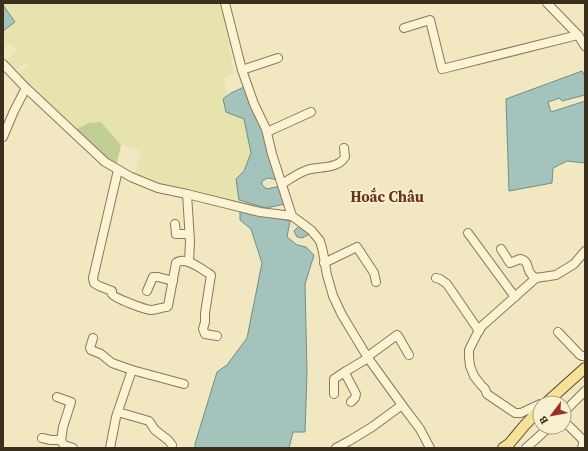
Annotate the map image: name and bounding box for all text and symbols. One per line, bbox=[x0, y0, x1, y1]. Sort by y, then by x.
district label: Hoắc Châu bbox=[350, 186, 424, 207]
north arrow bbox=[532, 395, 572, 435]
text: B bbox=[536, 413, 552, 427]

